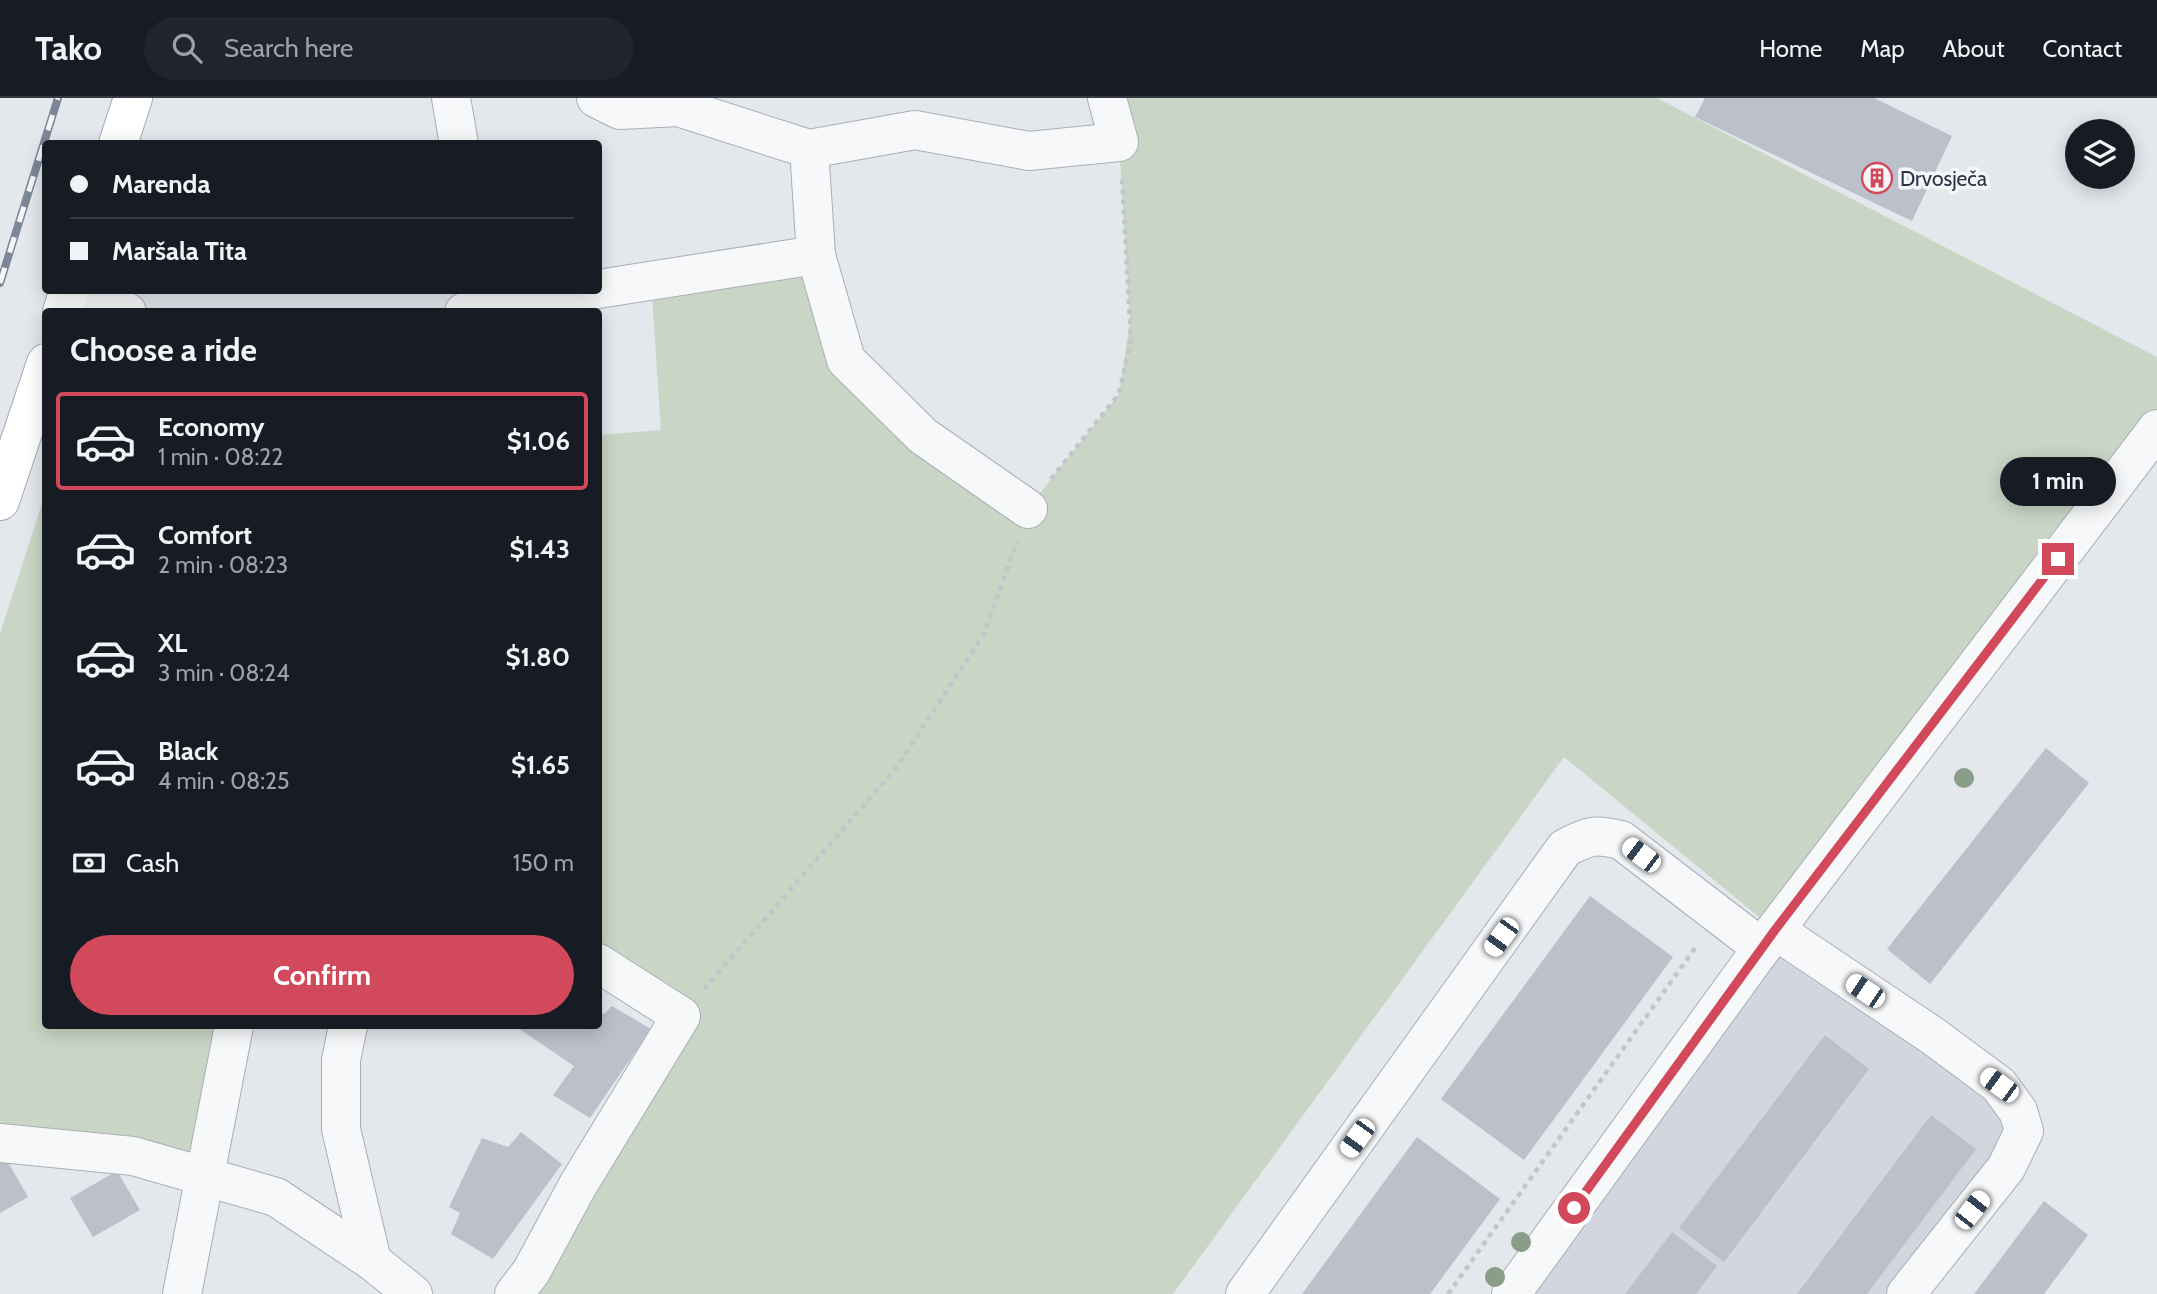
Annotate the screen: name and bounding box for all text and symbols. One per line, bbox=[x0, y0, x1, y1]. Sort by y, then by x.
search box bbox=[144, 17, 634, 80]
text: Tako bbox=[35, 28, 102, 68]
icon: search bbox=[168, 29, 206, 67]
text: Search here bbox=[224, 32, 353, 64]
text: Home bbox=[1759, 34, 1822, 63]
text: Map bbox=[1860, 34, 1905, 63]
text: About bbox=[1943, 34, 2005, 63]
text: Contact bbox=[2043, 34, 2122, 63]
map controls bbox=[2065, 119, 2135, 189]
button: layers bbox=[2065, 119, 2135, 189]
building icon: Drvosječa bbox=[1860, 161, 1894, 195]
place label: Drvosječa bbox=[1900, 166, 1987, 192]
text: Marenda bbox=[112, 168, 210, 200]
text: Maršala Tita bbox=[112, 235, 247, 267]
text: Choose a ride bbox=[70, 330, 257, 369]
icon: car bbox=[74, 410, 137, 473]
text: Economy bbox=[158, 411, 264, 443]
text: $1.06 bbox=[507, 425, 570, 457]
text: 1 min · 08:22 bbox=[158, 443, 283, 471]
callout: 1 min bbox=[2000, 458, 2116, 506]
text: 1 min bbox=[2032, 467, 2084, 495]
icon: car bbox=[74, 518, 137, 581]
text: Comfort bbox=[158, 519, 252, 551]
text: $1.43 bbox=[509, 533, 570, 565]
route end bbox=[2042, 543, 2074, 575]
text: 2 min · 08:23 bbox=[158, 551, 288, 579]
icon: car bbox=[74, 626, 137, 689]
text: XL bbox=[158, 627, 187, 659]
text: $1.80 bbox=[505, 641, 570, 673]
text: 3 min · 08:24 bbox=[158, 659, 289, 687]
icon: car bbox=[74, 734, 137, 797]
text: Black bbox=[158, 735, 218, 767]
text: $1.65 bbox=[511, 749, 570, 781]
text: 4 min · 08:25 bbox=[158, 767, 289, 795]
car bbox=[1618, 834, 1665, 876]
icon: cash bbox=[70, 844, 108, 882]
text: Cash bbox=[126, 847, 179, 879]
text: 150 m bbox=[513, 849, 574, 877]
car bbox=[1481, 914, 1522, 960]
button: Confirm bbox=[70, 935, 574, 1015]
car bbox=[1842, 971, 1889, 1011]
car bbox=[1976, 1064, 2023, 1106]
car bbox=[1337, 1115, 1378, 1161]
car bbox=[1951, 1187, 1994, 1233]
route start bbox=[1558, 1192, 1590, 1224]

